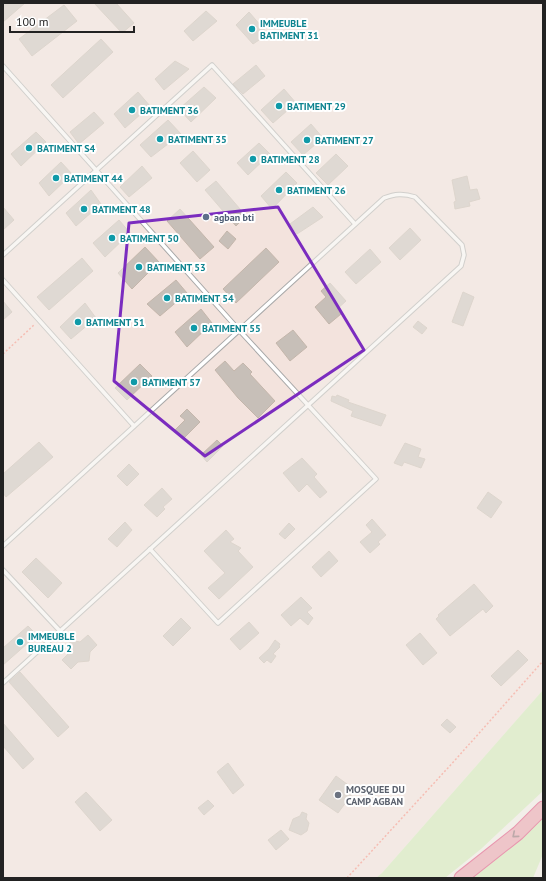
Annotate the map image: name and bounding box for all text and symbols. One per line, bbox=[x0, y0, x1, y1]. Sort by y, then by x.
scale bar bbox=[10, 8, 134, 34]
text: 100 m bbox=[16, 14, 49, 29]
place label: IMMEUBLE BATIMENT 31 bbox=[260, 17, 319, 42]
marker: IMMEUBLE BATIMENT 31 bbox=[247, 24, 257, 34]
place label: BATIMENT 29 bbox=[287, 100, 346, 113]
marker: BATIMENT 29 bbox=[274, 101, 284, 111]
place label: BATIMENT 36 bbox=[140, 104, 199, 117]
marker: BATIMENT 36 bbox=[127, 105, 137, 115]
place label: BATIMENT 35 bbox=[168, 133, 227, 146]
marker: BATIMENT 35 bbox=[155, 134, 165, 144]
place label: BATIMENT 27 bbox=[315, 134, 374, 147]
marker: BATIMENT 27 bbox=[302, 135, 312, 145]
place label: BATIMENT S4 bbox=[37, 142, 96, 155]
marker: BATIMENT S4 bbox=[24, 143, 34, 153]
place label: BATIMENT 28 bbox=[261, 153, 320, 166]
marker: BATIMENT 28 bbox=[248, 154, 258, 164]
place label: BATIMENT 44 bbox=[64, 172, 123, 185]
marker: BATIMENT 44 bbox=[51, 173, 61, 183]
place label: BATIMENT 26 bbox=[287, 184, 346, 197]
marker: BATIMENT 26 bbox=[274, 185, 284, 195]
place label: BATIMENT 48 bbox=[92, 203, 151, 216]
marker: BATIMENT 48 bbox=[79, 204, 89, 214]
place label: agban bti bbox=[214, 211, 254, 224]
marker: agban bti bbox=[201, 212, 211, 222]
place label: BATIMENT 50 bbox=[120, 232, 179, 245]
marker: BATIMENT 50 bbox=[107, 233, 117, 243]
place label: BATIMENT 53 bbox=[147, 261, 206, 274]
marker: BATIMENT 53 bbox=[134, 262, 144, 272]
place label: BATIMENT 54 bbox=[175, 292, 234, 305]
marker: BATIMENT 54 bbox=[162, 293, 172, 303]
place label: BATIMENT 51 bbox=[86, 316, 145, 329]
marker: BATIMENT 51 bbox=[73, 317, 83, 327]
place label: BATIMENT 55 bbox=[202, 322, 261, 335]
marker: BATIMENT 55 bbox=[189, 323, 199, 333]
place label: BATIMENT 57 bbox=[142, 376, 201, 389]
marker: BATIMENT 57 bbox=[129, 377, 139, 387]
place label: IMMEUBLE BUREAU 2 bbox=[28, 630, 75, 655]
marker: IMMEUBLE BUREAU 2 bbox=[15, 637, 25, 647]
place label: MOSQUEE DU CAMP AGBAN bbox=[346, 783, 405, 808]
marker: MOSQUEE DU CAMP AGBAN bbox=[333, 790, 343, 800]
one-way arrow bbox=[513, 830, 520, 837]

